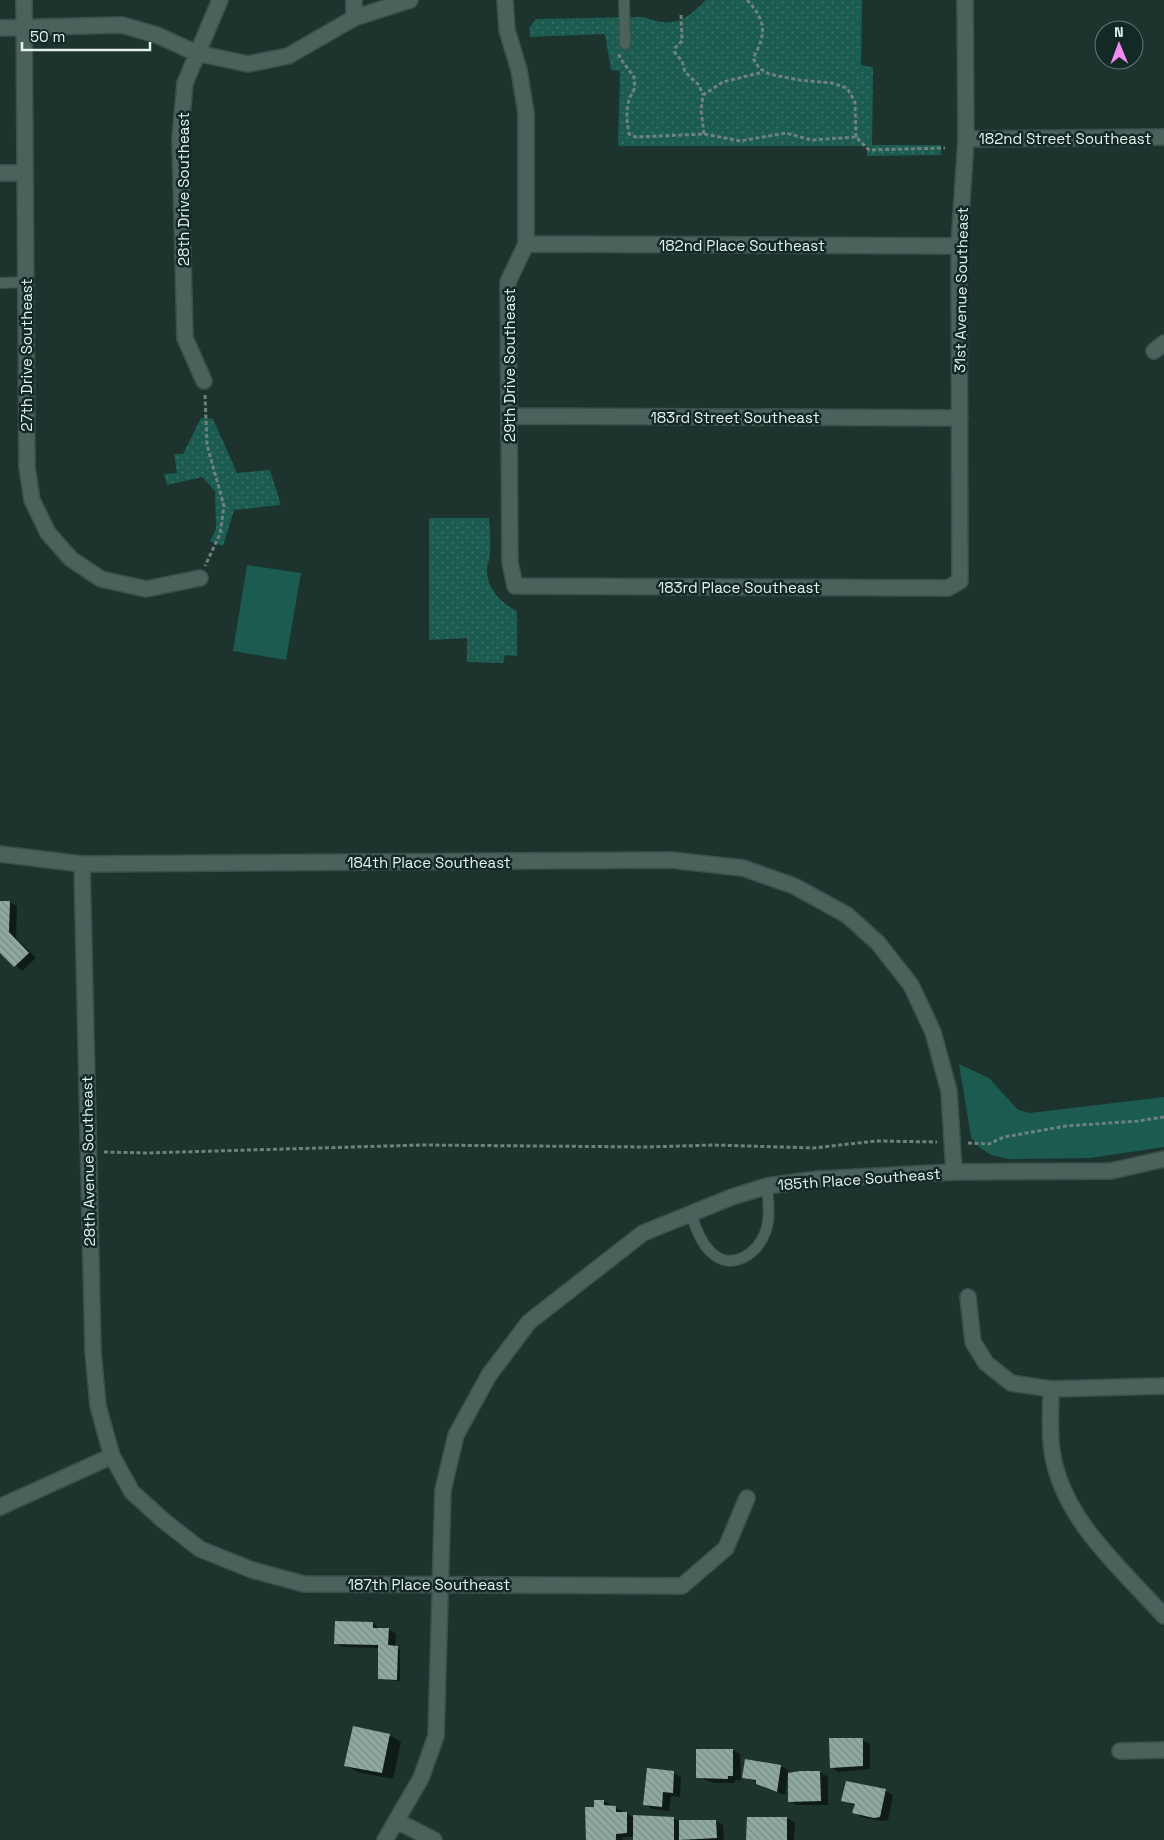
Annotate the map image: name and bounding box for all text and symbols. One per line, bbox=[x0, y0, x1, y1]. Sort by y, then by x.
scale bar bbox=[22, 20, 150, 52]
north arrow bbox=[1094, 20, 1144, 70]
text: N bbox=[1114, 23, 1124, 41]
text: 50 m bbox=[30, 27, 65, 46]
street label: 28th Drive Southeast bbox=[174, 112, 193, 266]
street label: 182nd Street Southeast bbox=[979, 129, 1152, 148]
street label: 31st Avenue Southeast bbox=[950, 207, 972, 373]
street label: 182nd Place Southeast bbox=[659, 236, 825, 255]
street label: 27th Drive Southeast bbox=[17, 278, 36, 431]
street label: 29th Drive Southeast bbox=[500, 288, 519, 442]
street label: 183rd Street Southeast bbox=[650, 408, 820, 427]
street label: 183rd Place Southeast bbox=[658, 578, 820, 597]
street label: 184th Place Southeast bbox=[347, 853, 511, 872]
street label: 28th Avenue Southeast bbox=[77, 1075, 99, 1247]
street label: 185th Place Southeast bbox=[777, 1164, 941, 1194]
street label: 187th Place Southeast bbox=[348, 1575, 510, 1594]

